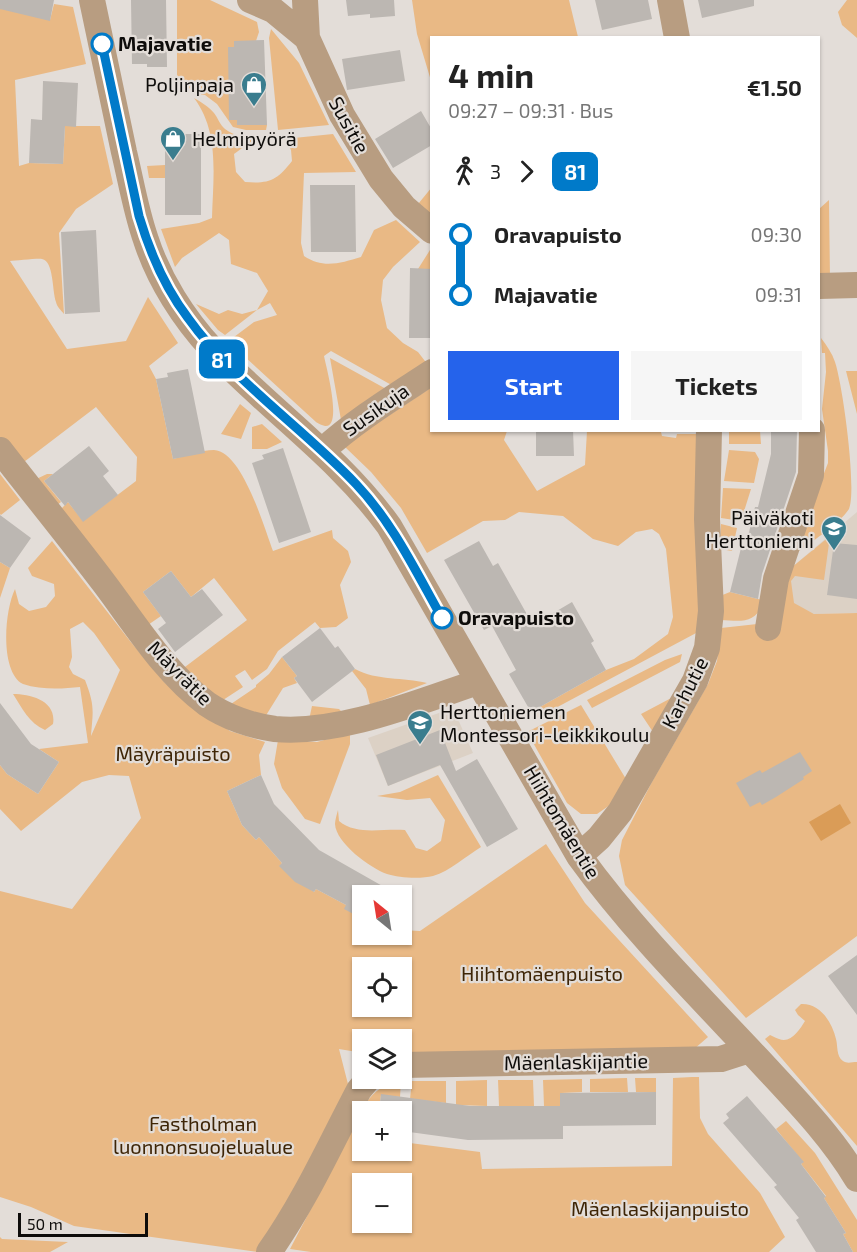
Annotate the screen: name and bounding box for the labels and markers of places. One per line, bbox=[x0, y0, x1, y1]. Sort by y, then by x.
place label: Majavatie bbox=[118, 31, 212, 55]
marker: Majavatie bbox=[91, 33, 113, 55]
shop icon: Poljinpaja bbox=[239, 70, 269, 108]
place label: Poljinpaja bbox=[145, 72, 234, 96]
shop icon: Helmipyörä bbox=[158, 124, 188, 162]
place label: Helmipyörä bbox=[192, 126, 297, 150]
place label: Päiväkoti Herttoniemi bbox=[705, 505, 814, 552]
school or university icon: Päiväkoti Herttoniemi bbox=[819, 514, 849, 552]
place label: Oravapuisto bbox=[458, 605, 574, 629]
marker: Oravapuisto bbox=[431, 607, 453, 629]
place label: Herttoniemen Montessori-leikkikoulu bbox=[440, 699, 649, 746]
school or university icon: Herttoniemen Montessori-leikkikoulu bbox=[405, 708, 435, 746]

